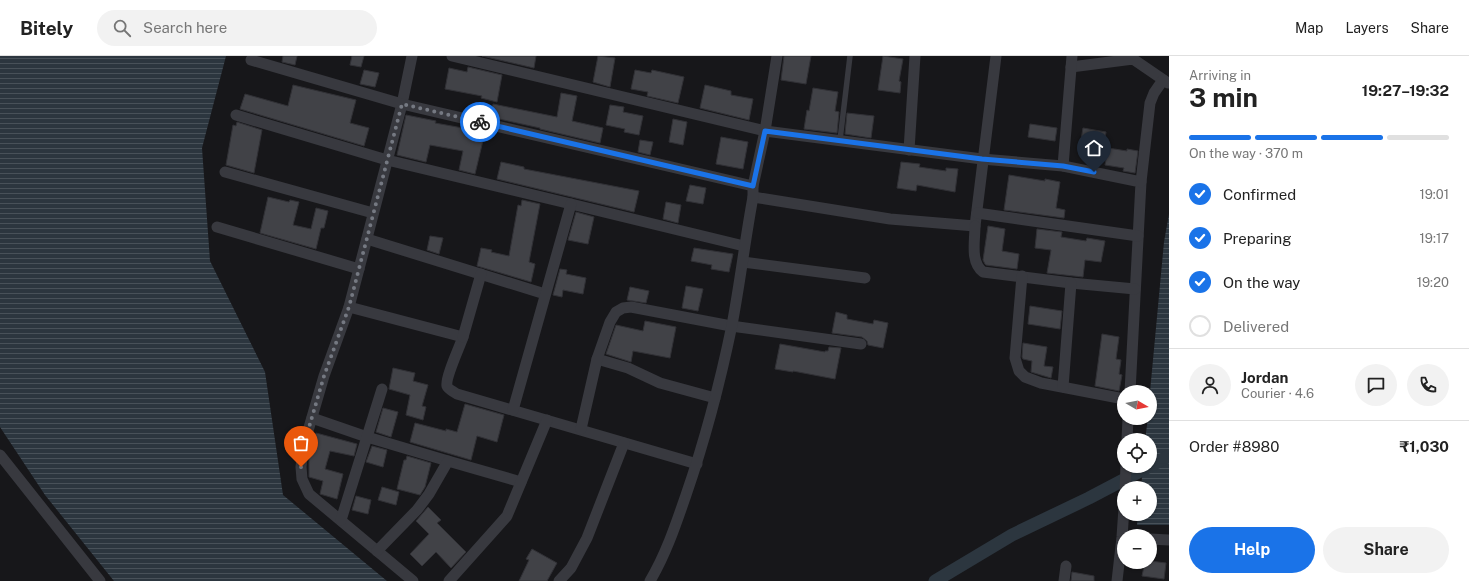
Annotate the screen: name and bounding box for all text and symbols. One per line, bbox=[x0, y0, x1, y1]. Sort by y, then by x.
search box bbox=[97, 10, 377, 46]
text: Bitely bbox=[20, 17, 73, 39]
icon: search bbox=[111, 17, 133, 39]
text: Search here bbox=[143, 19, 227, 36]
text: Map bbox=[1295, 20, 1323, 36]
text: Layers bbox=[1345, 20, 1389, 36]
text: Share bbox=[1411, 20, 1449, 36]
text: Arriving in bbox=[1189, 68, 1251, 83]
text: 3 min bbox=[1189, 82, 1258, 113]
text: 19:27–19:32 bbox=[1362, 82, 1449, 99]
courier bbox=[460, 102, 500, 142]
icon: bike bbox=[469, 111, 491, 133]
pin bbox=[1077, 131, 1111, 172]
icon: home bbox=[1083, 137, 1105, 159]
text: On the way · 370 m bbox=[1189, 146, 1303, 161]
icon: check bbox=[1189, 183, 1211, 205]
text: Confirmed bbox=[1223, 186, 1296, 203]
text: 19:01 bbox=[1419, 187, 1449, 202]
icon: check bbox=[1189, 227, 1211, 249]
text: Preparing bbox=[1223, 230, 1292, 247]
text: 19:17 bbox=[1420, 231, 1449, 246]
icon: check bbox=[1189, 271, 1211, 293]
text: On the way bbox=[1223, 274, 1300, 291]
text: 19:20 bbox=[1417, 275, 1449, 290]
text: Delivered bbox=[1223, 318, 1289, 335]
button: person bbox=[1189, 364, 1231, 406]
button: chat bbox=[1355, 364, 1397, 406]
button: phone bbox=[1407, 364, 1449, 406]
text: Jordan bbox=[1241, 369, 1288, 386]
north arrow bbox=[1117, 385, 1157, 425]
map controls bbox=[1117, 385, 1157, 569]
text: Courier · 4.6 bbox=[1241, 386, 1314, 401]
pin bbox=[284, 426, 318, 467]
icon: bag bbox=[290, 432, 312, 454]
button: locate bbox=[1117, 433, 1157, 473]
text: Order #8980 bbox=[1189, 438, 1279, 455]
text: ₹1,030 bbox=[1400, 438, 1449, 455]
button: + bbox=[1117, 481, 1157, 521]
button: Help bbox=[1189, 527, 1315, 573]
button: Share bbox=[1323, 527, 1449, 573]
button: − bbox=[1117, 529, 1157, 569]

